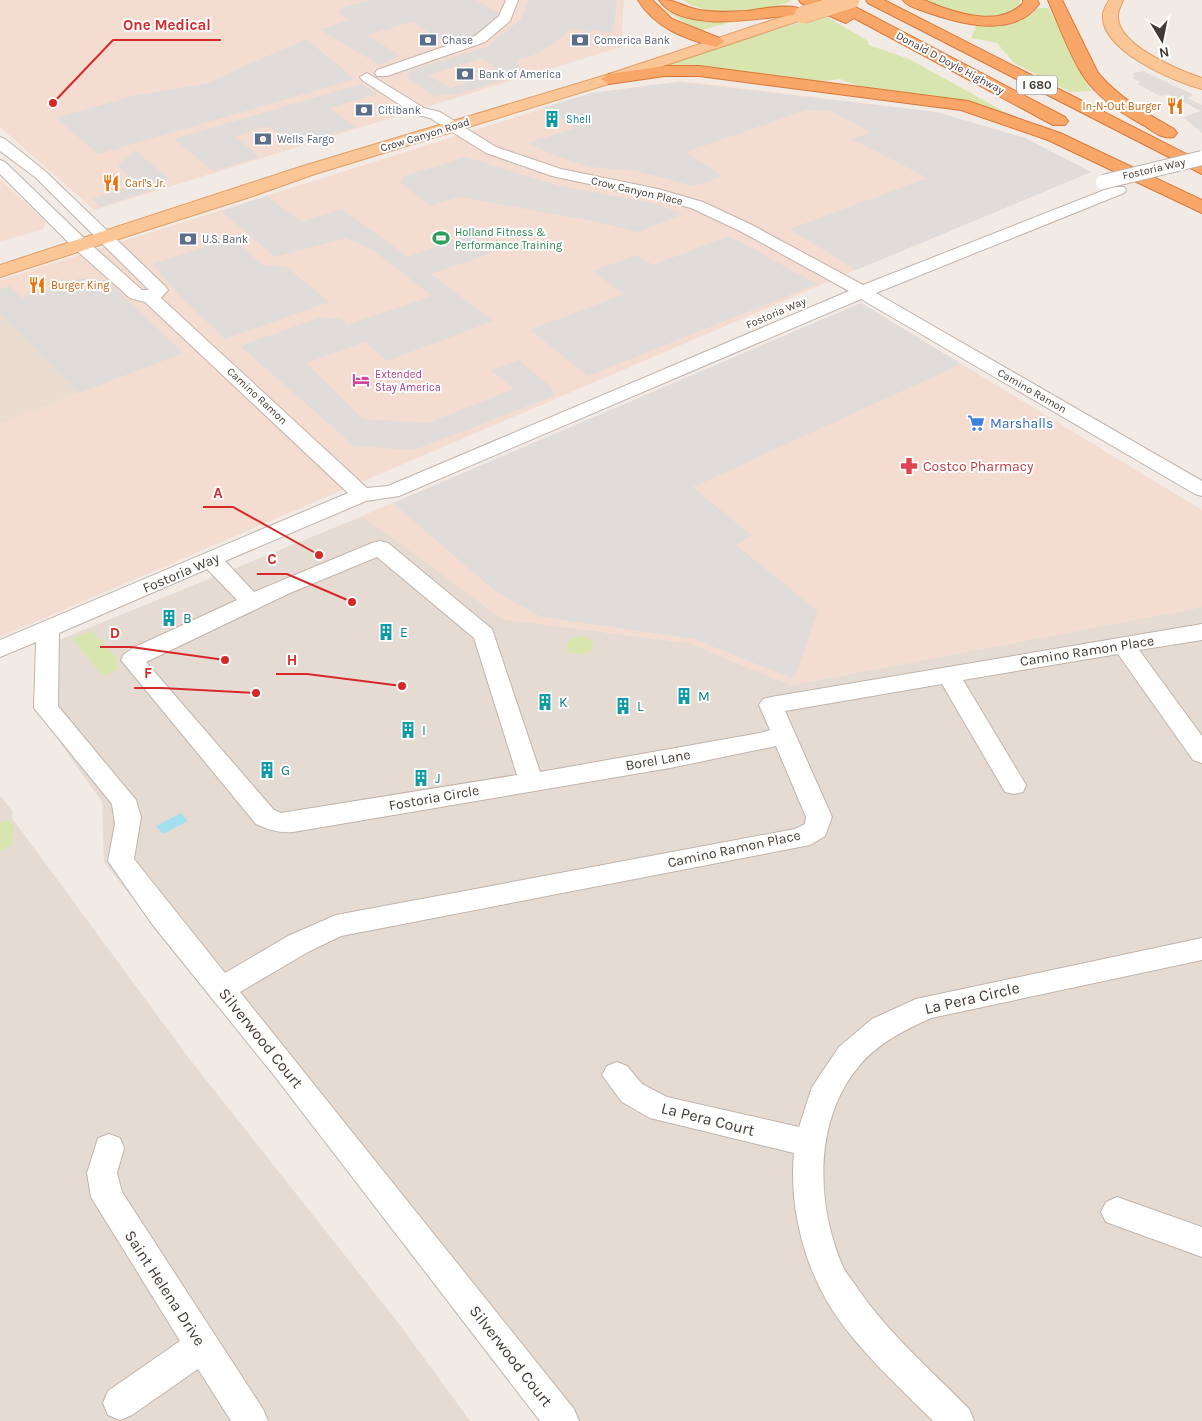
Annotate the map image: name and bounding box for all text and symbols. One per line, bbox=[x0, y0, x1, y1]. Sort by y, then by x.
callout: One Medical bbox=[113, 10, 221, 40]
north arrow bbox=[1137, 15, 1187, 65]
text: One Medical bbox=[123, 16, 211, 34]
street label: Donald D Doyle Highway bbox=[894, 29, 1006, 97]
bank icon: Chase bbox=[418, 30, 438, 50]
bank icon: Comerica Bank bbox=[570, 30, 590, 50]
place label: Chase bbox=[442, 34, 473, 47]
place label: Comerica Bank bbox=[594, 34, 670, 47]
text: N bbox=[1158, 43, 1171, 62]
bank icon: Bank of America bbox=[455, 64, 475, 84]
place label: Bank of America bbox=[479, 68, 561, 81]
road number: I 680 bbox=[1017, 76, 1057, 94]
restaurant icon: In-N-Out Burger bbox=[1165, 96, 1185, 116]
bank icon: Citibank bbox=[354, 100, 374, 120]
place label: In-N-Out Burger bbox=[1082, 100, 1161, 113]
place label: Citibank bbox=[378, 104, 421, 117]
building icon: Shell bbox=[542, 109, 562, 129]
place label: Shell bbox=[566, 113, 591, 126]
street label: Crow Canyon Road bbox=[379, 115, 471, 155]
bank icon: Wells Fargo bbox=[253, 129, 273, 149]
place label: Wells Fargo bbox=[277, 133, 334, 146]
street label: Fostoria Way bbox=[1121, 155, 1187, 183]
restaurant icon: Carl's Jr. bbox=[101, 173, 121, 193]
street label: Crow Canyon Place bbox=[590, 174, 684, 208]
place label: Carl's Jr. bbox=[125, 177, 165, 190]
place label: Holland Fitness & Performance Training bbox=[455, 226, 563, 252]
sports icon: Holland Fitness & Performance Training bbox=[431, 228, 451, 248]
bank icon: U.S. Bank bbox=[178, 229, 198, 249]
place label: U.S. Bank bbox=[202, 233, 248, 246]
restaurant icon: Burger King bbox=[27, 275, 47, 295]
place label: Burger King bbox=[51, 279, 110, 292]
street label: Fostoria Way bbox=[744, 295, 808, 331]
street label: Camino Ramon bbox=[224, 365, 290, 427]
street label: Camino Ramon bbox=[995, 366, 1069, 416]
place label: Extended Stay America bbox=[375, 368, 441, 394]
hotel icon: Extended Stay America bbox=[351, 370, 371, 390]
supermarket icon: Marshalls bbox=[966, 413, 986, 433]
place label: Marshalls bbox=[990, 415, 1053, 432]
pharmacy icon: Costco Pharmacy bbox=[899, 456, 919, 476]
place label: Costco Pharmacy bbox=[923, 458, 1034, 475]
callout: A bbox=[203, 477, 233, 507]
text: A bbox=[213, 484, 223, 502]
callout: C bbox=[257, 544, 287, 574]
street label: Fostoria Way bbox=[140, 549, 222, 597]
text: C bbox=[267, 550, 277, 568]
building icon: B bbox=[159, 608, 179, 628]
place label: B bbox=[183, 610, 192, 627]
callout: D bbox=[100, 617, 131, 647]
building icon: E bbox=[376, 622, 396, 642]
text: D bbox=[110, 624, 120, 642]
place label: E bbox=[400, 624, 408, 641]
street label: Camino Ramon Place bbox=[1019, 632, 1155, 670]
callout: H bbox=[276, 644, 307, 674]
text: H bbox=[287, 651, 297, 669]
callout: F bbox=[134, 658, 162, 688]
text: F bbox=[144, 664, 152, 682]
building icon: M bbox=[674, 686, 694, 706]
place label: M bbox=[698, 688, 710, 705]
building icon: K bbox=[535, 692, 555, 712]
place label: K bbox=[559, 694, 568, 711]
building icon: L bbox=[613, 696, 633, 716]
place label: L bbox=[637, 698, 644, 715]
building icon: I bbox=[398, 720, 418, 740]
place label: I bbox=[422, 722, 426, 739]
street label: Borel Lane bbox=[624, 746, 692, 774]
building icon: G bbox=[257, 760, 277, 780]
place label: G bbox=[281, 762, 290, 779]
building icon: J bbox=[411, 768, 431, 788]
place label: J bbox=[435, 770, 441, 787]
street label: Fostoria Circle bbox=[388, 782, 480, 814]
street label: Camino Ramon Place bbox=[666, 827, 802, 871]
street label: La Pera Circle bbox=[923, 978, 1021, 1018]
street label: Silverwood Court bbox=[215, 984, 307, 1092]
street label: La Pera Court bbox=[659, 1098, 757, 1140]
street label: Saint Helena Drive bbox=[121, 1227, 209, 1349]
street label: Silverwood Court bbox=[466, 1302, 556, 1410]

